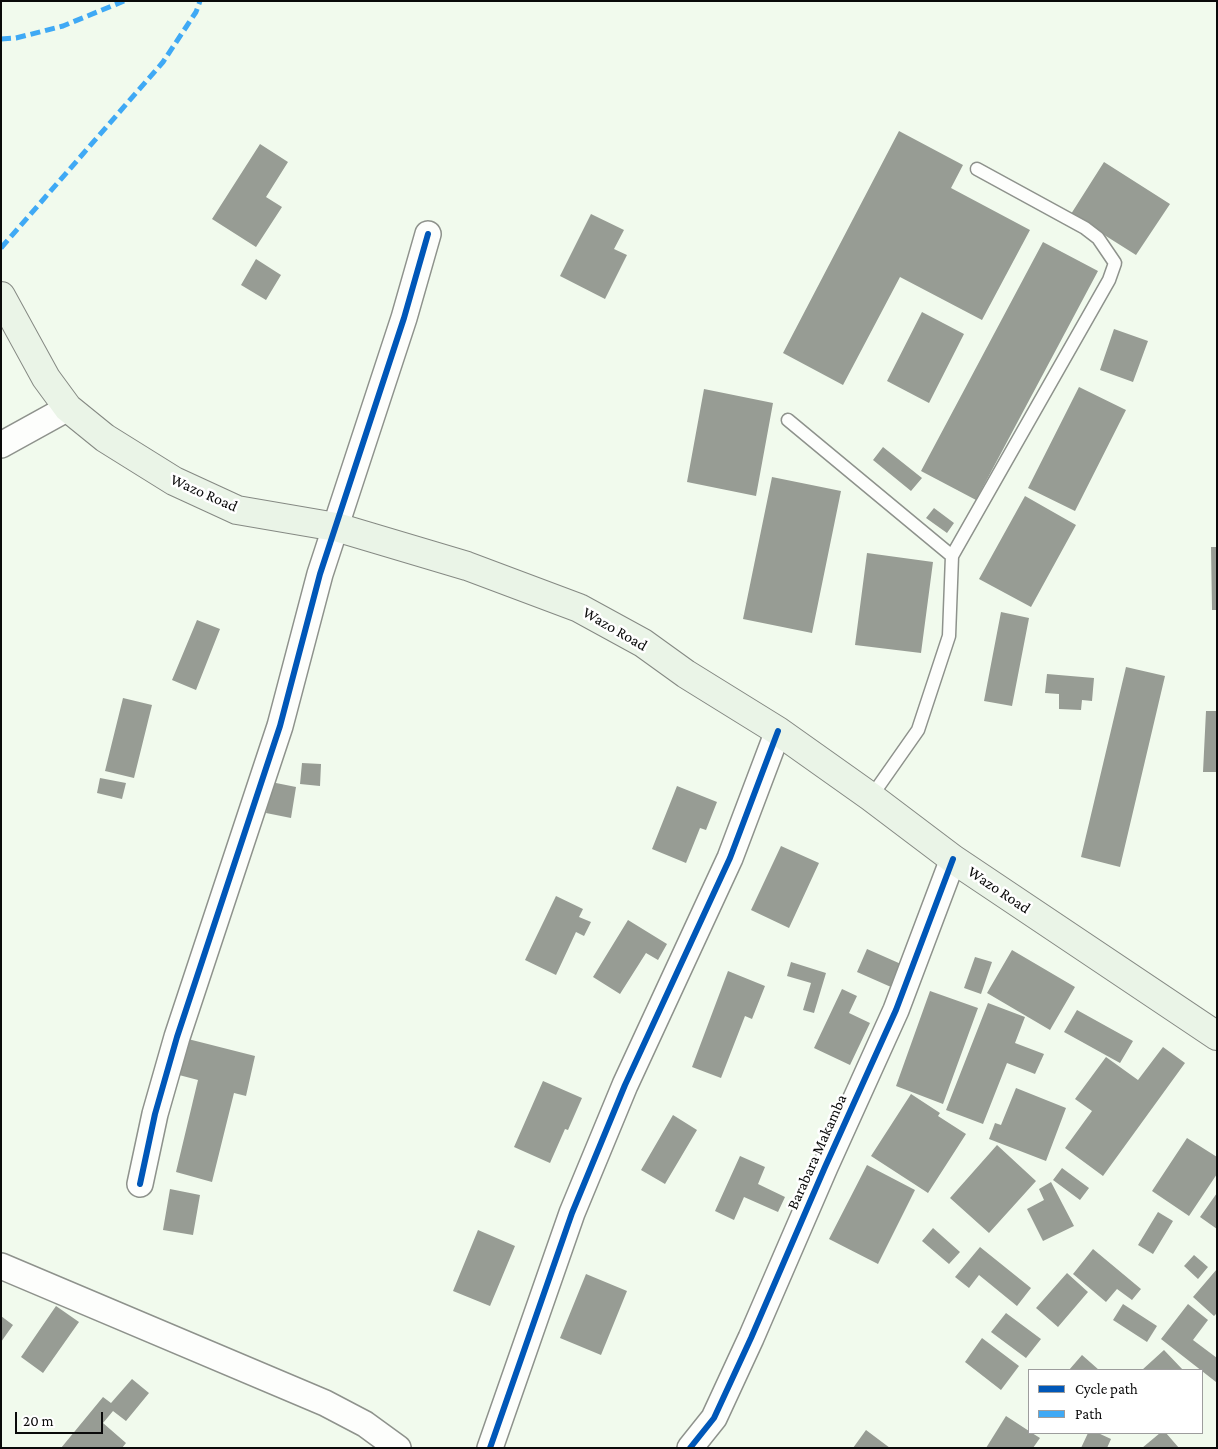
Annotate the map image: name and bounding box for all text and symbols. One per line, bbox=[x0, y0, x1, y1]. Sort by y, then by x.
street label: Wazo Road bbox=[167, 470, 241, 516]
street label: Wazo Road bbox=[579, 603, 651, 655]
street label: Wazo Road bbox=[964, 862, 1034, 918]
street label: Barabara Makamba bbox=[783, 1091, 851, 1213]
legend bbox=[1028, 1369, 1203, 1434]
text: Cycle path bbox=[1075, 1381, 1138, 1397]
scale bar bbox=[18, 1402, 105, 1434]
text: Path bbox=[1075, 1406, 1102, 1422]
text: 20 m bbox=[23, 1413, 54, 1429]

